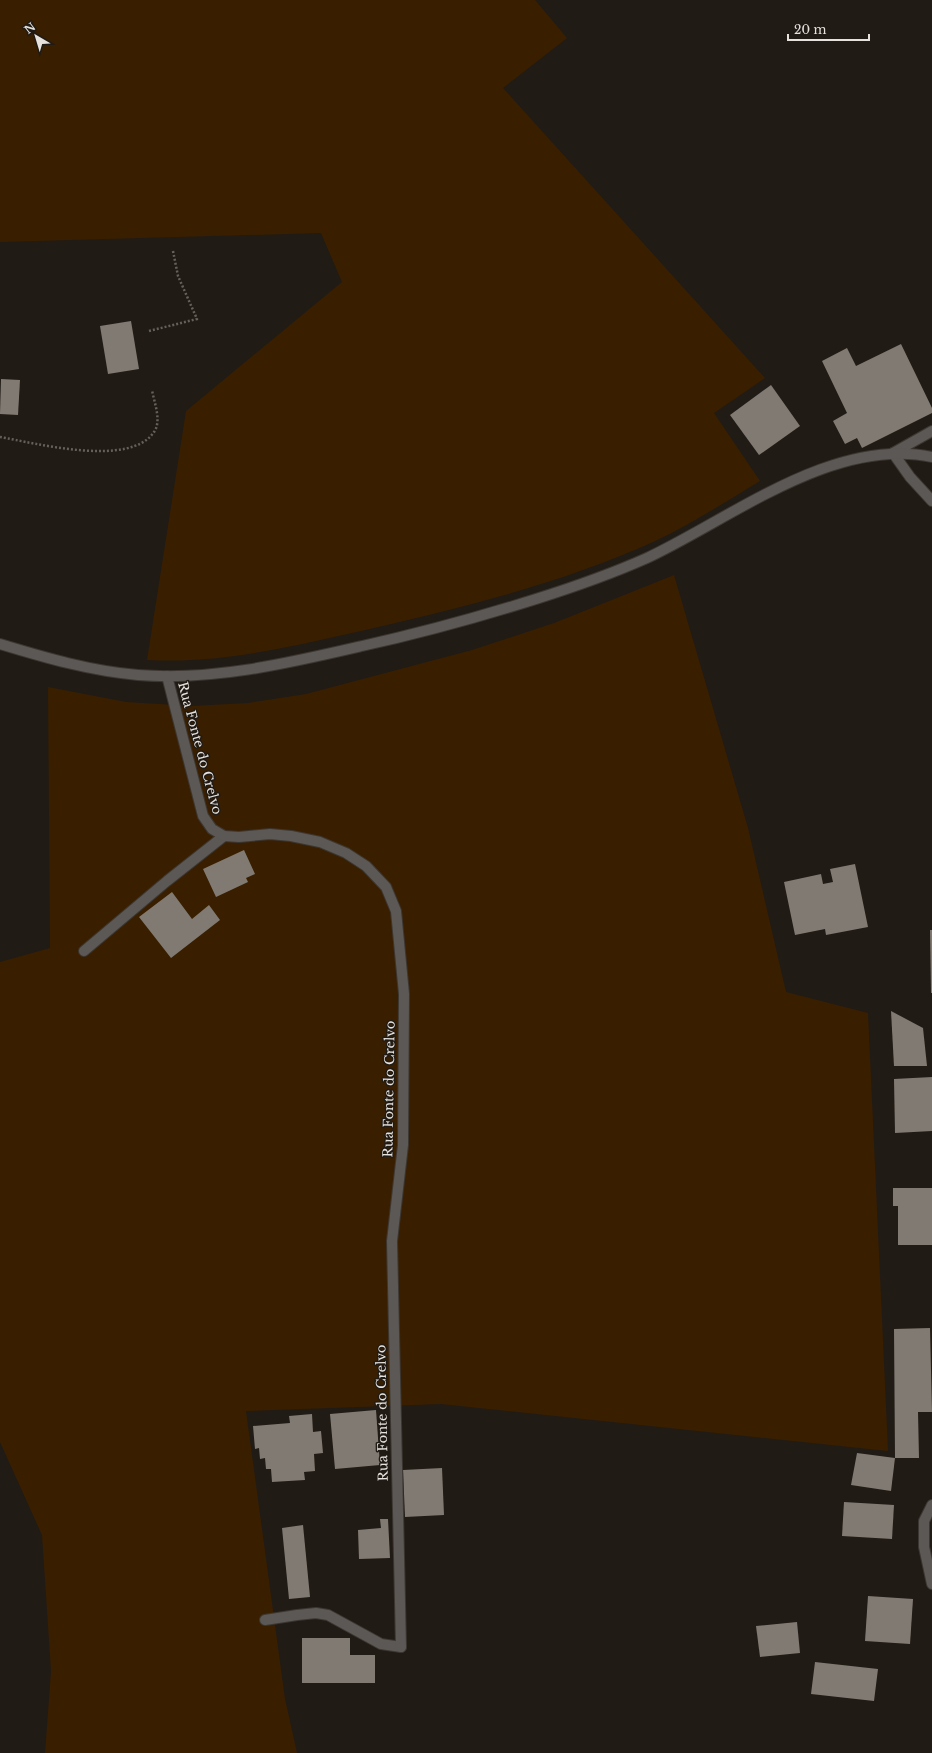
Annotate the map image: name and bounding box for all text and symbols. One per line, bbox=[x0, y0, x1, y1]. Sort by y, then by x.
north arrow bbox=[16, 16, 56, 56]
scale bar bbox=[788, 16, 869, 42]
text: N bbox=[21, 19, 39, 37]
text: 20 m bbox=[794, 22, 826, 37]
street label: Rua Fonte do Crelvo bbox=[174, 680, 226, 816]
street label: Rua Fonte do Crelvo bbox=[379, 1021, 399, 1157]
street label: Rua Fonte do Crelvo bbox=[372, 1345, 392, 1481]

